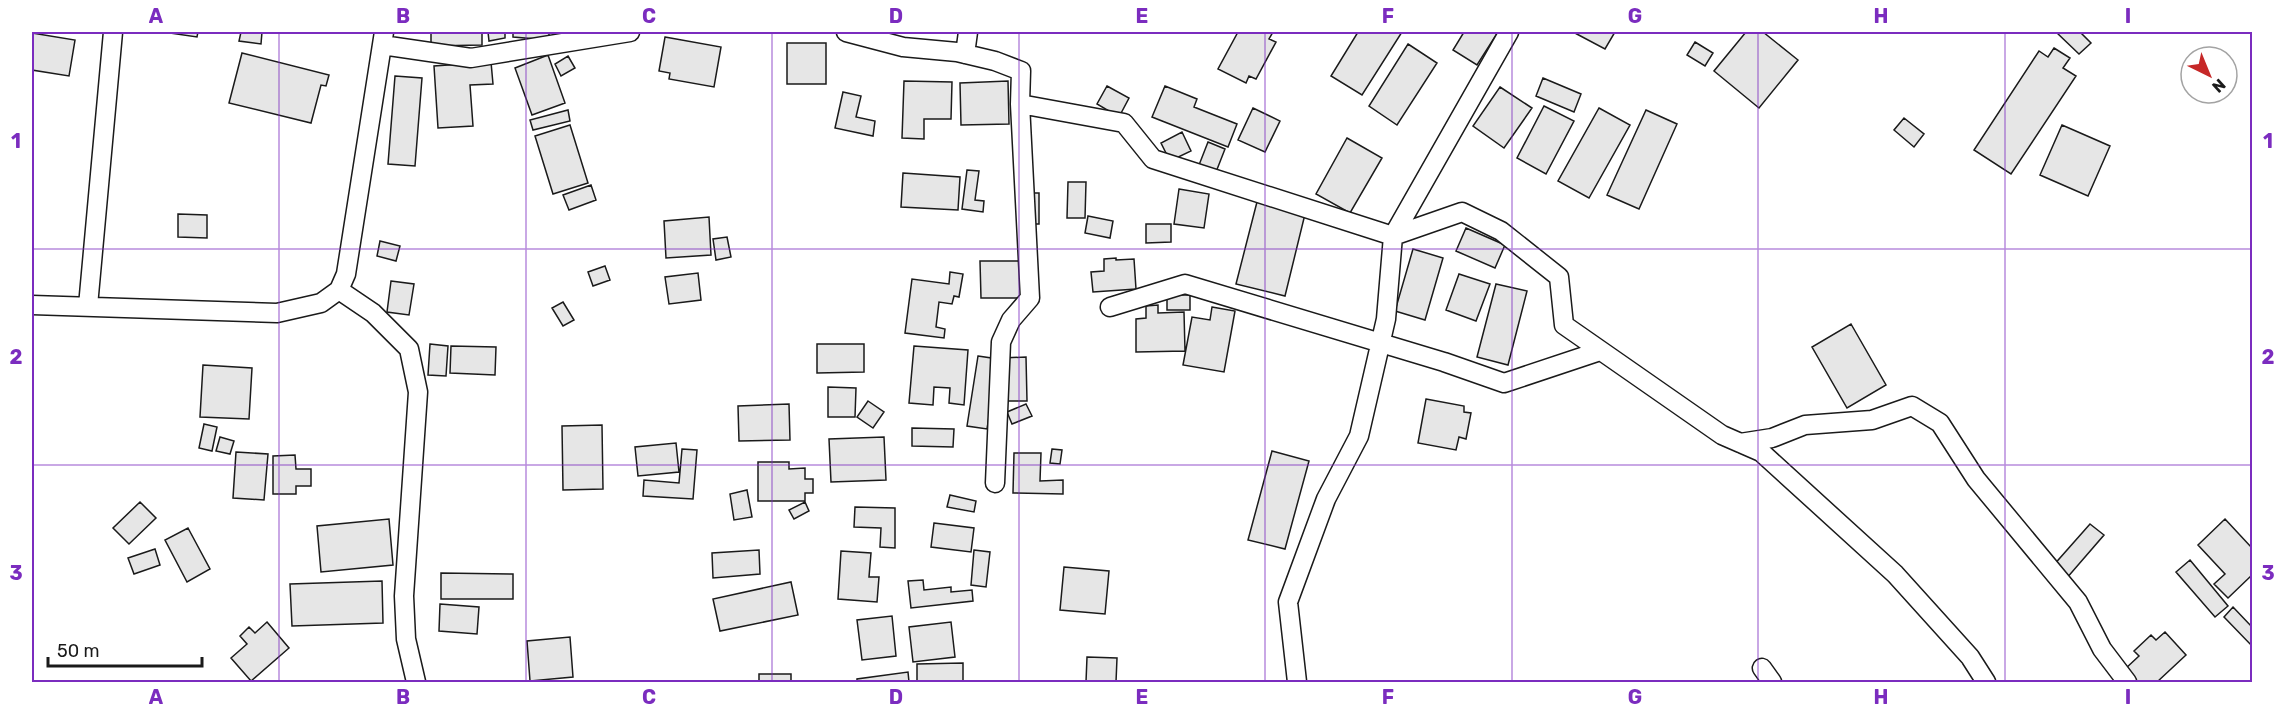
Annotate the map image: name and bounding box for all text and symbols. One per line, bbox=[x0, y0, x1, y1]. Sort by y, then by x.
text: A bbox=[149, 4, 164, 28]
text: B bbox=[396, 4, 410, 28]
text: C bbox=[642, 4, 656, 28]
text: D bbox=[889, 4, 903, 28]
text: E bbox=[1136, 4, 1148, 28]
text: F bbox=[1382, 4, 1394, 28]
text: G bbox=[1628, 4, 1642, 28]
text: H bbox=[1874, 4, 1888, 28]
text: I bbox=[2125, 4, 2131, 28]
north arrow bbox=[2179, 45, 2239, 105]
text: N bbox=[2208, 75, 2230, 96]
text: 1 bbox=[11, 129, 21, 153]
text: 1 bbox=[2263, 129, 2273, 153]
text: 2 bbox=[10, 345, 23, 369]
text: 2 bbox=[2262, 345, 2275, 369]
text: 3 bbox=[9, 561, 23, 585]
text: 3 bbox=[2261, 561, 2275, 585]
scale bar bbox=[48, 630, 202, 668]
text: 50 m bbox=[57, 640, 100, 662]
text: A bbox=[149, 685, 164, 709]
text: B bbox=[396, 685, 410, 709]
text: C bbox=[642, 685, 656, 709]
text: D bbox=[889, 685, 903, 709]
text: E bbox=[1136, 685, 1148, 709]
text: F bbox=[1382, 685, 1394, 709]
text: G bbox=[1628, 685, 1642, 709]
text: H bbox=[1874, 685, 1888, 709]
text: I bbox=[2125, 685, 2131, 709]

